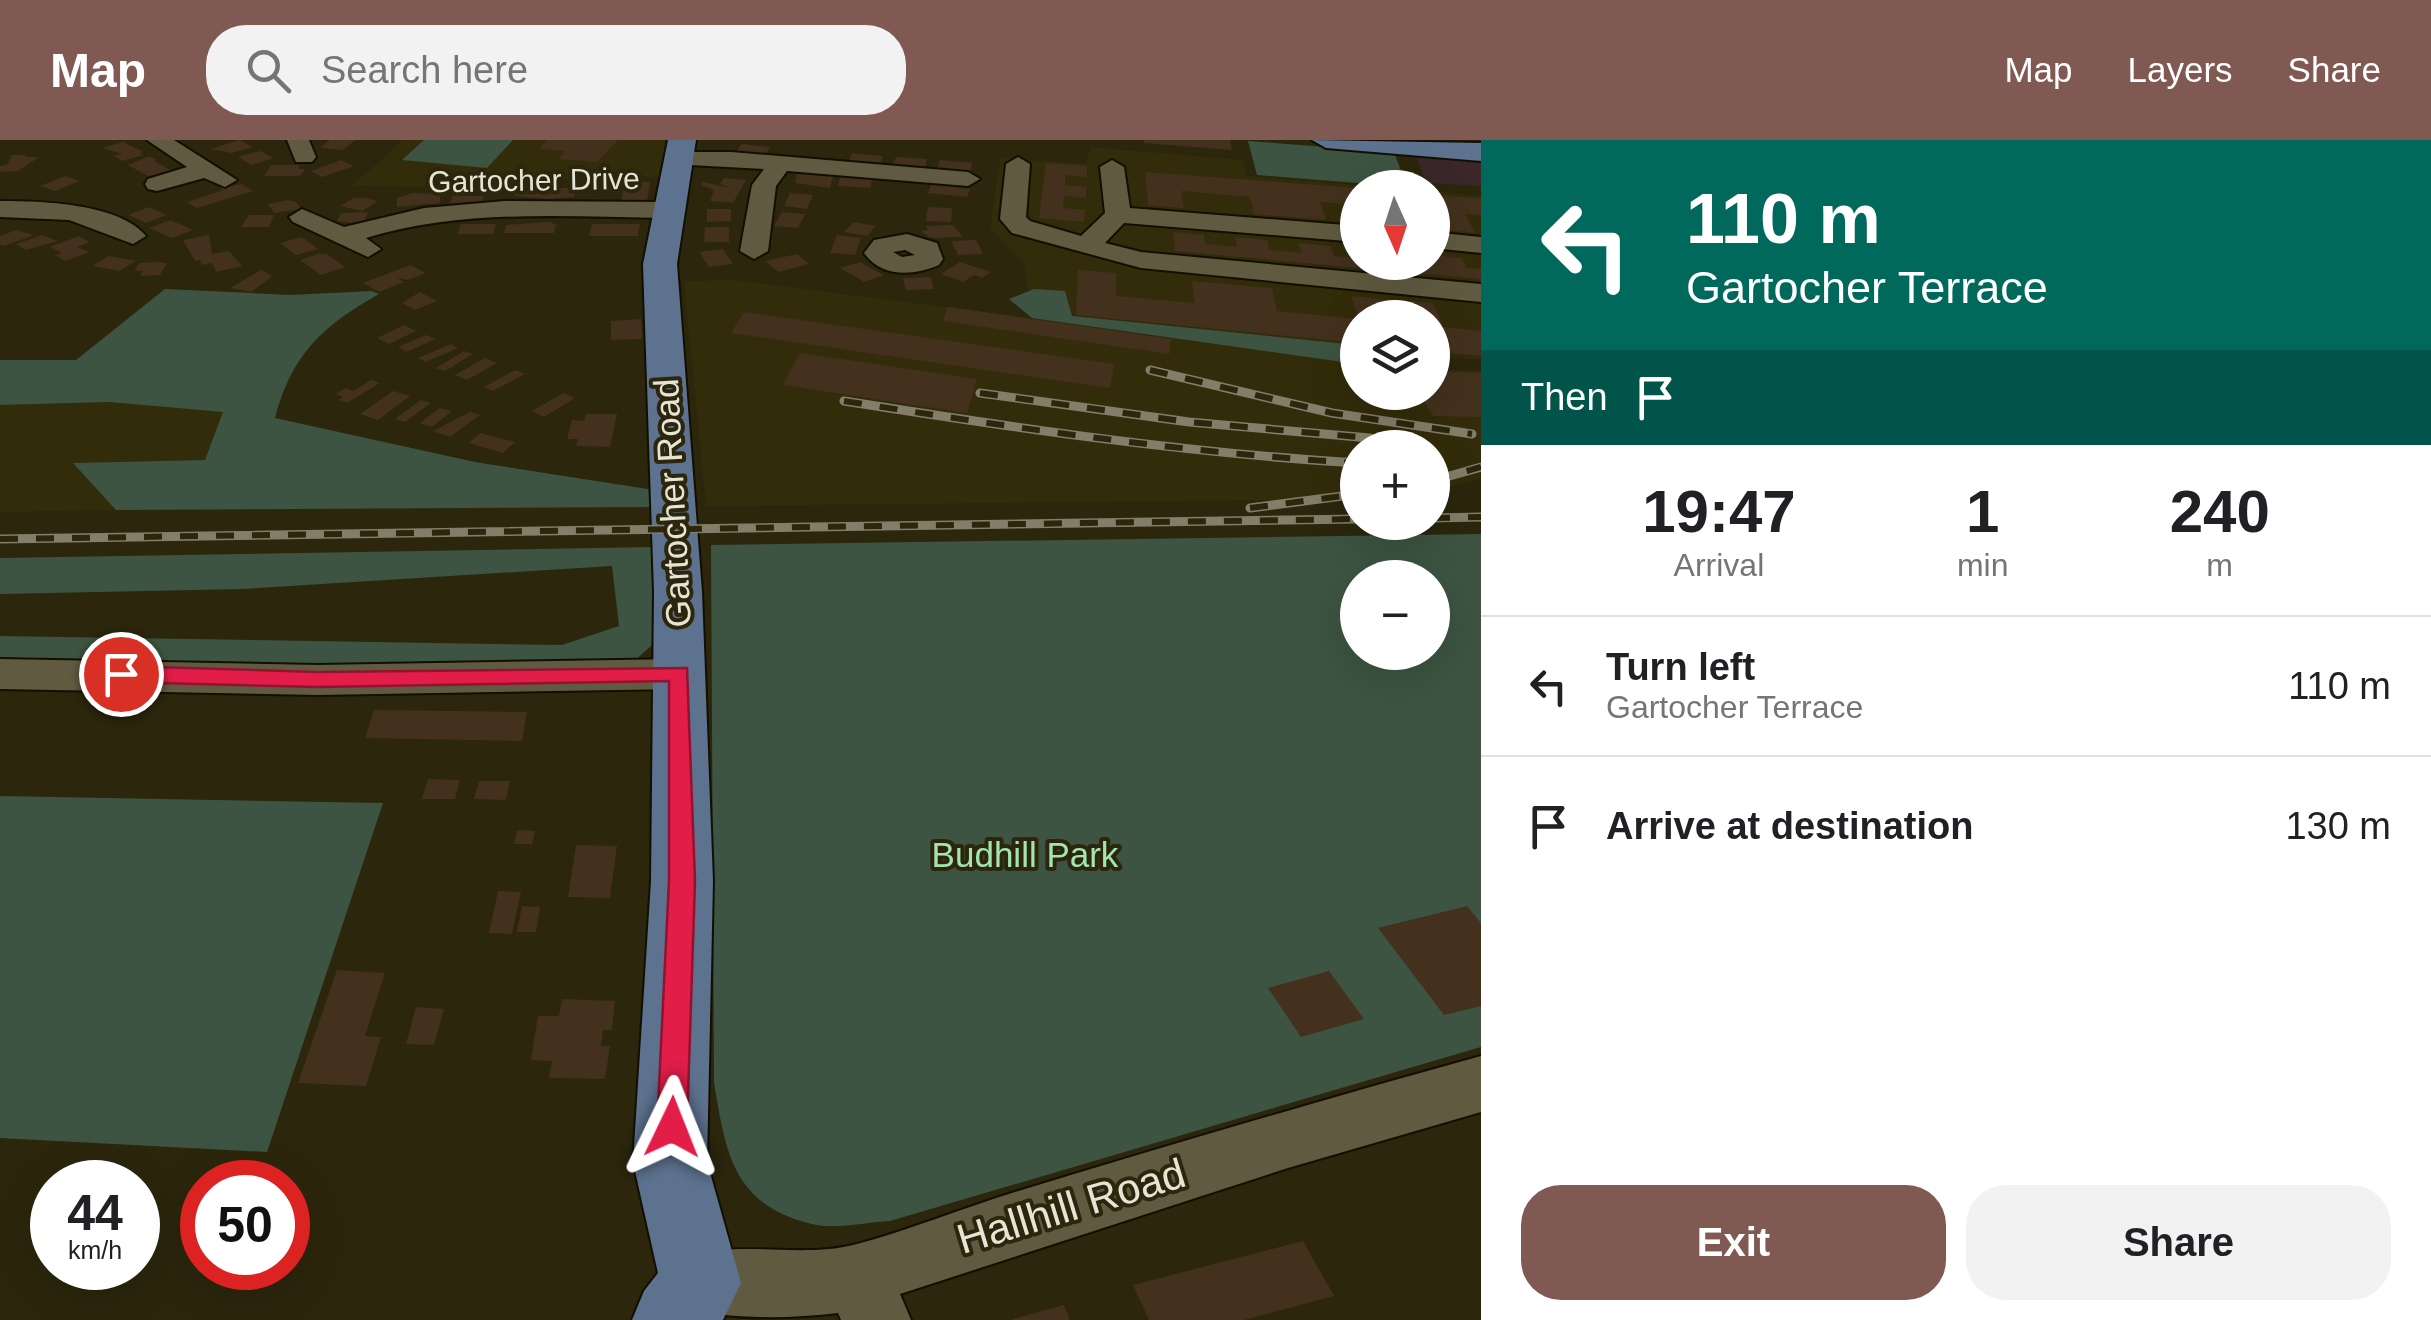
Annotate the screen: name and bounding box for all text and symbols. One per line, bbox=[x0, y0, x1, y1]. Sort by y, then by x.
search box bbox=[206, 25, 906, 115]
icon: search bbox=[241, 43, 296, 98]
text: Map bbox=[50, 44, 146, 97]
text: Search here bbox=[321, 49, 528, 91]
text: Map bbox=[2004, 50, 2073, 89]
text: Layers bbox=[2128, 50, 2233, 89]
text: Share bbox=[2288, 50, 2381, 89]
street label: Gartocher Drive bbox=[428, 162, 640, 198]
north arrow bbox=[1340, 170, 1450, 280]
map controls bbox=[1340, 170, 1450, 670]
icon: left bbox=[1521, 180, 1651, 310]
text: 110 m bbox=[1686, 180, 1881, 258]
text: Gartocher Terrace bbox=[1686, 262, 2048, 313]
button: layers bbox=[1340, 300, 1450, 410]
icon: arrive bbox=[1628, 370, 1683, 425]
text: Then bbox=[1521, 376, 1608, 418]
street label: Gartocher Road bbox=[646, 378, 698, 628]
button: + bbox=[1340, 430, 1450, 540]
text: 19:47 bbox=[1642, 478, 1796, 545]
text: 1 bbox=[1966, 478, 1999, 545]
text: 240 bbox=[2170, 478, 2270, 545]
text: Arrival bbox=[1674, 547, 1764, 583]
text: min bbox=[1957, 547, 2008, 583]
text: m bbox=[2206, 547, 2233, 583]
button: − bbox=[1340, 560, 1450, 670]
pin bbox=[79, 632, 164, 717]
text: Turn left bbox=[1606, 646, 1755, 688]
icon: arrive bbox=[94, 647, 149, 702]
icon: left bbox=[1521, 659, 1576, 714]
text: 110 m bbox=[2288, 665, 2391, 707]
text: Gartocher Terrace bbox=[1606, 689, 1863, 725]
icon: arrive bbox=[1521, 799, 1576, 854]
text: Arrive at destination bbox=[1606, 805, 1973, 847]
text: 130 m bbox=[2285, 805, 2391, 847]
park label: Budhill Park bbox=[932, 835, 1119, 874]
position arrow bbox=[620, 1075, 724, 1179]
street label: Hallhill Road bbox=[951, 1149, 1191, 1263]
speed limit sign: 50 bbox=[180, 1160, 310, 1290]
text: 44 bbox=[67, 1185, 123, 1241]
button: Exit bbox=[1521, 1185, 1946, 1300]
button: Share bbox=[1966, 1185, 2391, 1300]
text: km/h bbox=[68, 1236, 122, 1264]

